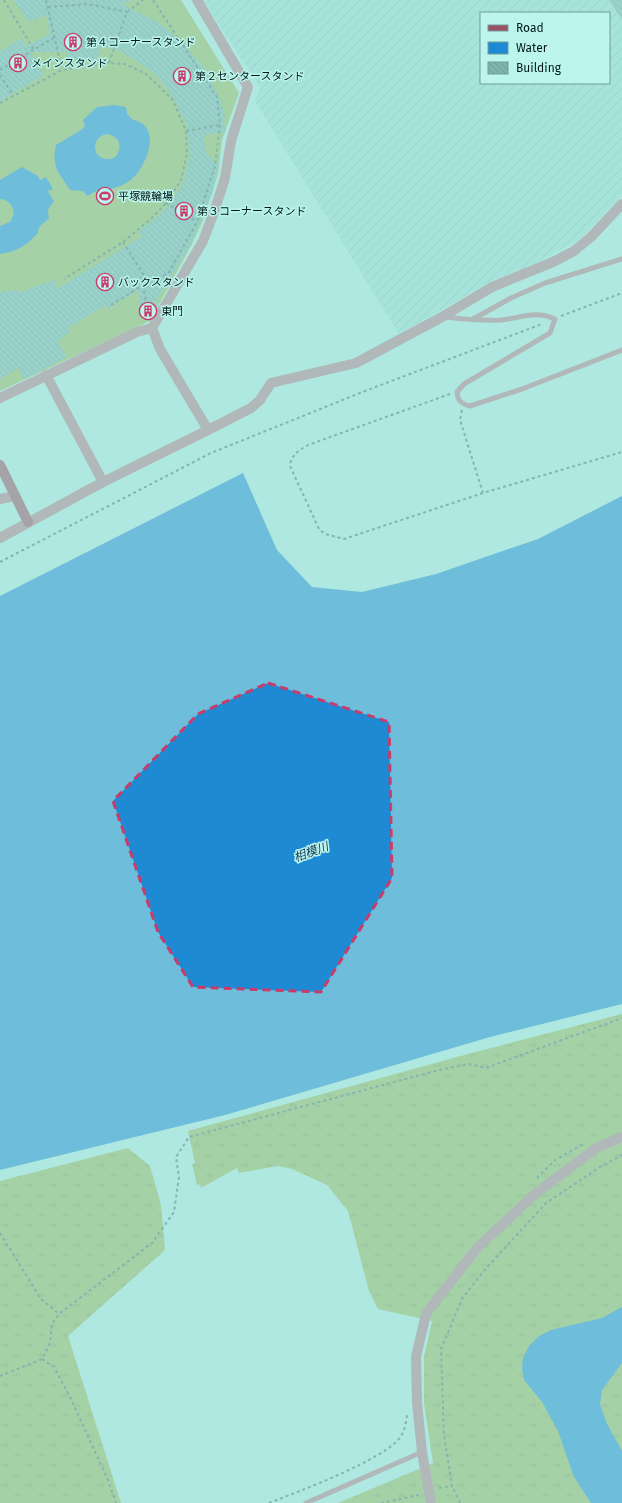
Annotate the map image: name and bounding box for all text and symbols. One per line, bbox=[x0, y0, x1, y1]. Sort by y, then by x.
legend bbox=[480, 12, 610, 84]
text: Road bbox=[516, 21, 544, 35]
building icon: 第４コーナースタンド bbox=[63, 32, 83, 52]
place label: 第４コーナースタンド bbox=[86, 36, 195, 49]
text: Water bbox=[516, 41, 548, 55]
building icon: メインスタンド bbox=[8, 53, 28, 73]
place label: メインスタンド bbox=[31, 57, 108, 70]
text: Building bbox=[516, 61, 562, 75]
building icon: 第２センタースタンド bbox=[172, 66, 192, 86]
place label: 第２センタースタンド bbox=[195, 70, 304, 83]
sports icon: 平塚競輪場 bbox=[95, 186, 115, 206]
place label: 平塚競輪場 bbox=[118, 190, 173, 203]
building icon: 第３コーナースタンド bbox=[174, 201, 194, 221]
place label: 第３コーナースタンド bbox=[197, 205, 306, 218]
building icon: バックスタンド bbox=[95, 272, 115, 292]
place label: バックスタンド bbox=[118, 276, 195, 289]
building icon: 東門 bbox=[138, 301, 158, 321]
place label: 東門 bbox=[161, 305, 183, 318]
water label: 相模川 bbox=[292, 839, 332, 865]

